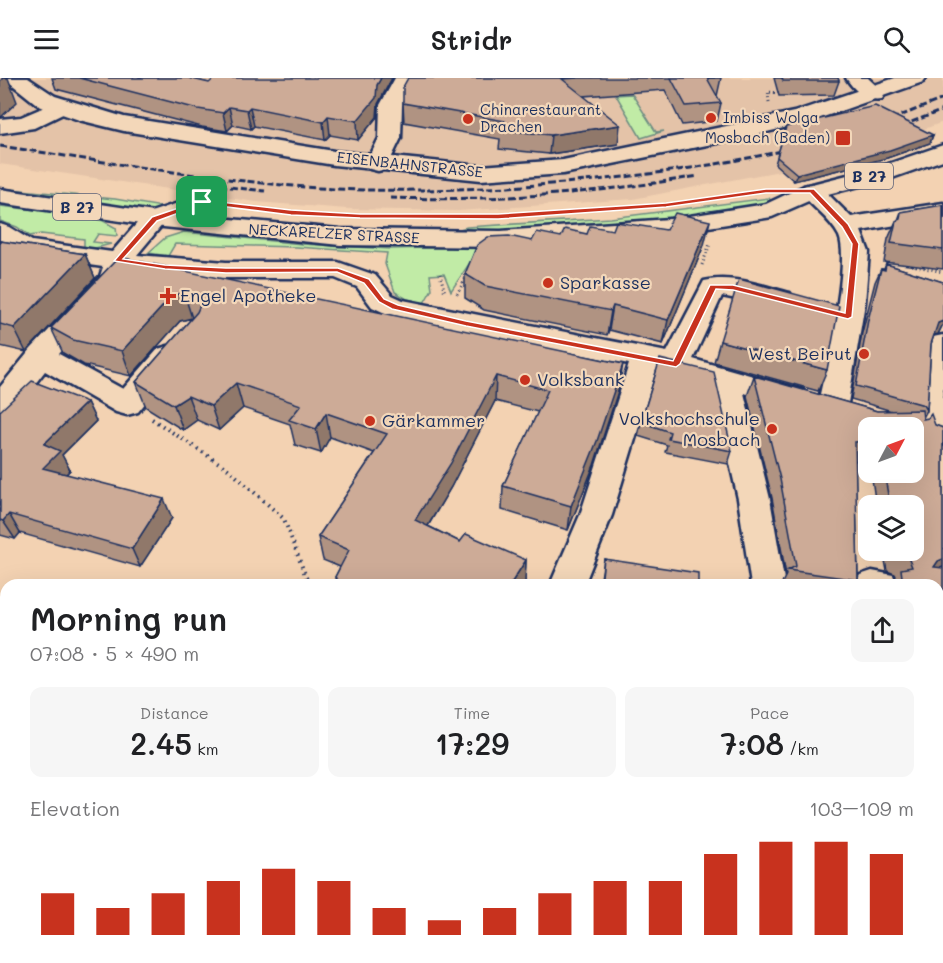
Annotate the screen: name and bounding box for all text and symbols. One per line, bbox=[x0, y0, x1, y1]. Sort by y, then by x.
text: Stridr bbox=[430, 22, 513, 57]
icon: menu bbox=[30, 23, 63, 56]
icon: search bbox=[880, 23, 913, 56]
place label: Chinarestaurant Drachen bbox=[480, 99, 601, 136]
place label: Imbiss Wolga bbox=[723, 107, 819, 127]
marker: Imbiss Wolga bbox=[704, 111, 718, 125]
marker: Chinarestaurant Drachen bbox=[461, 112, 475, 126]
place label: Mosbach (Baden) bbox=[705, 127, 830, 147]
marker: Mosbach (Baden) bbox=[834, 129, 852, 147]
street label: EISENBAHNSTRASSE bbox=[336, 146, 485, 182]
road number: B 27 bbox=[845, 163, 893, 189]
pin bbox=[176, 176, 227, 227]
icon: arrive bbox=[185, 185, 218, 218]
road number: B 27 bbox=[53, 194, 101, 220]
street label: NECKARELZER STRASSE bbox=[248, 219, 421, 247]
place label: Sparkasse bbox=[560, 270, 651, 294]
marker: Sparkasse bbox=[541, 276, 555, 290]
place label: Engel Apotheke bbox=[180, 283, 316, 307]
marker: Engel Apotheke bbox=[161, 289, 175, 303]
place label: West Beirut bbox=[748, 341, 852, 365]
marker: West Beirut bbox=[857, 347, 871, 361]
place label: Volksbank bbox=[537, 367, 624, 391]
marker: Volksbank bbox=[518, 373, 532, 387]
place label: Volkshochschule Mosbach bbox=[618, 406, 760, 451]
place label: Gärkammer bbox=[382, 408, 485, 432]
marker: Gärkammer bbox=[363, 414, 377, 428]
north arrow bbox=[858, 417, 924, 483]
map controls bbox=[858, 417, 924, 561]
marker: Volkshochschule Mosbach bbox=[765, 422, 779, 436]
button: layers bbox=[858, 495, 924, 561]
text: Morning run bbox=[30, 596, 227, 639]
button: share bbox=[851, 599, 914, 662]
text: 07:08 · 5 × 490 m bbox=[30, 640, 199, 666]
text: Distance bbox=[140, 702, 209, 723]
text: Time bbox=[454, 702, 490, 723]
text: Pace bbox=[750, 702, 789, 723]
text: 2.45 bbox=[130, 723, 192, 763]
text: 17:29 bbox=[435, 723, 509, 763]
text: 7:08 bbox=[720, 723, 784, 763]
text: km bbox=[192, 738, 218, 759]
text: /km bbox=[784, 738, 819, 759]
text: Elevation bbox=[30, 795, 120, 821]
text: 103–109 m bbox=[809, 795, 914, 821]

